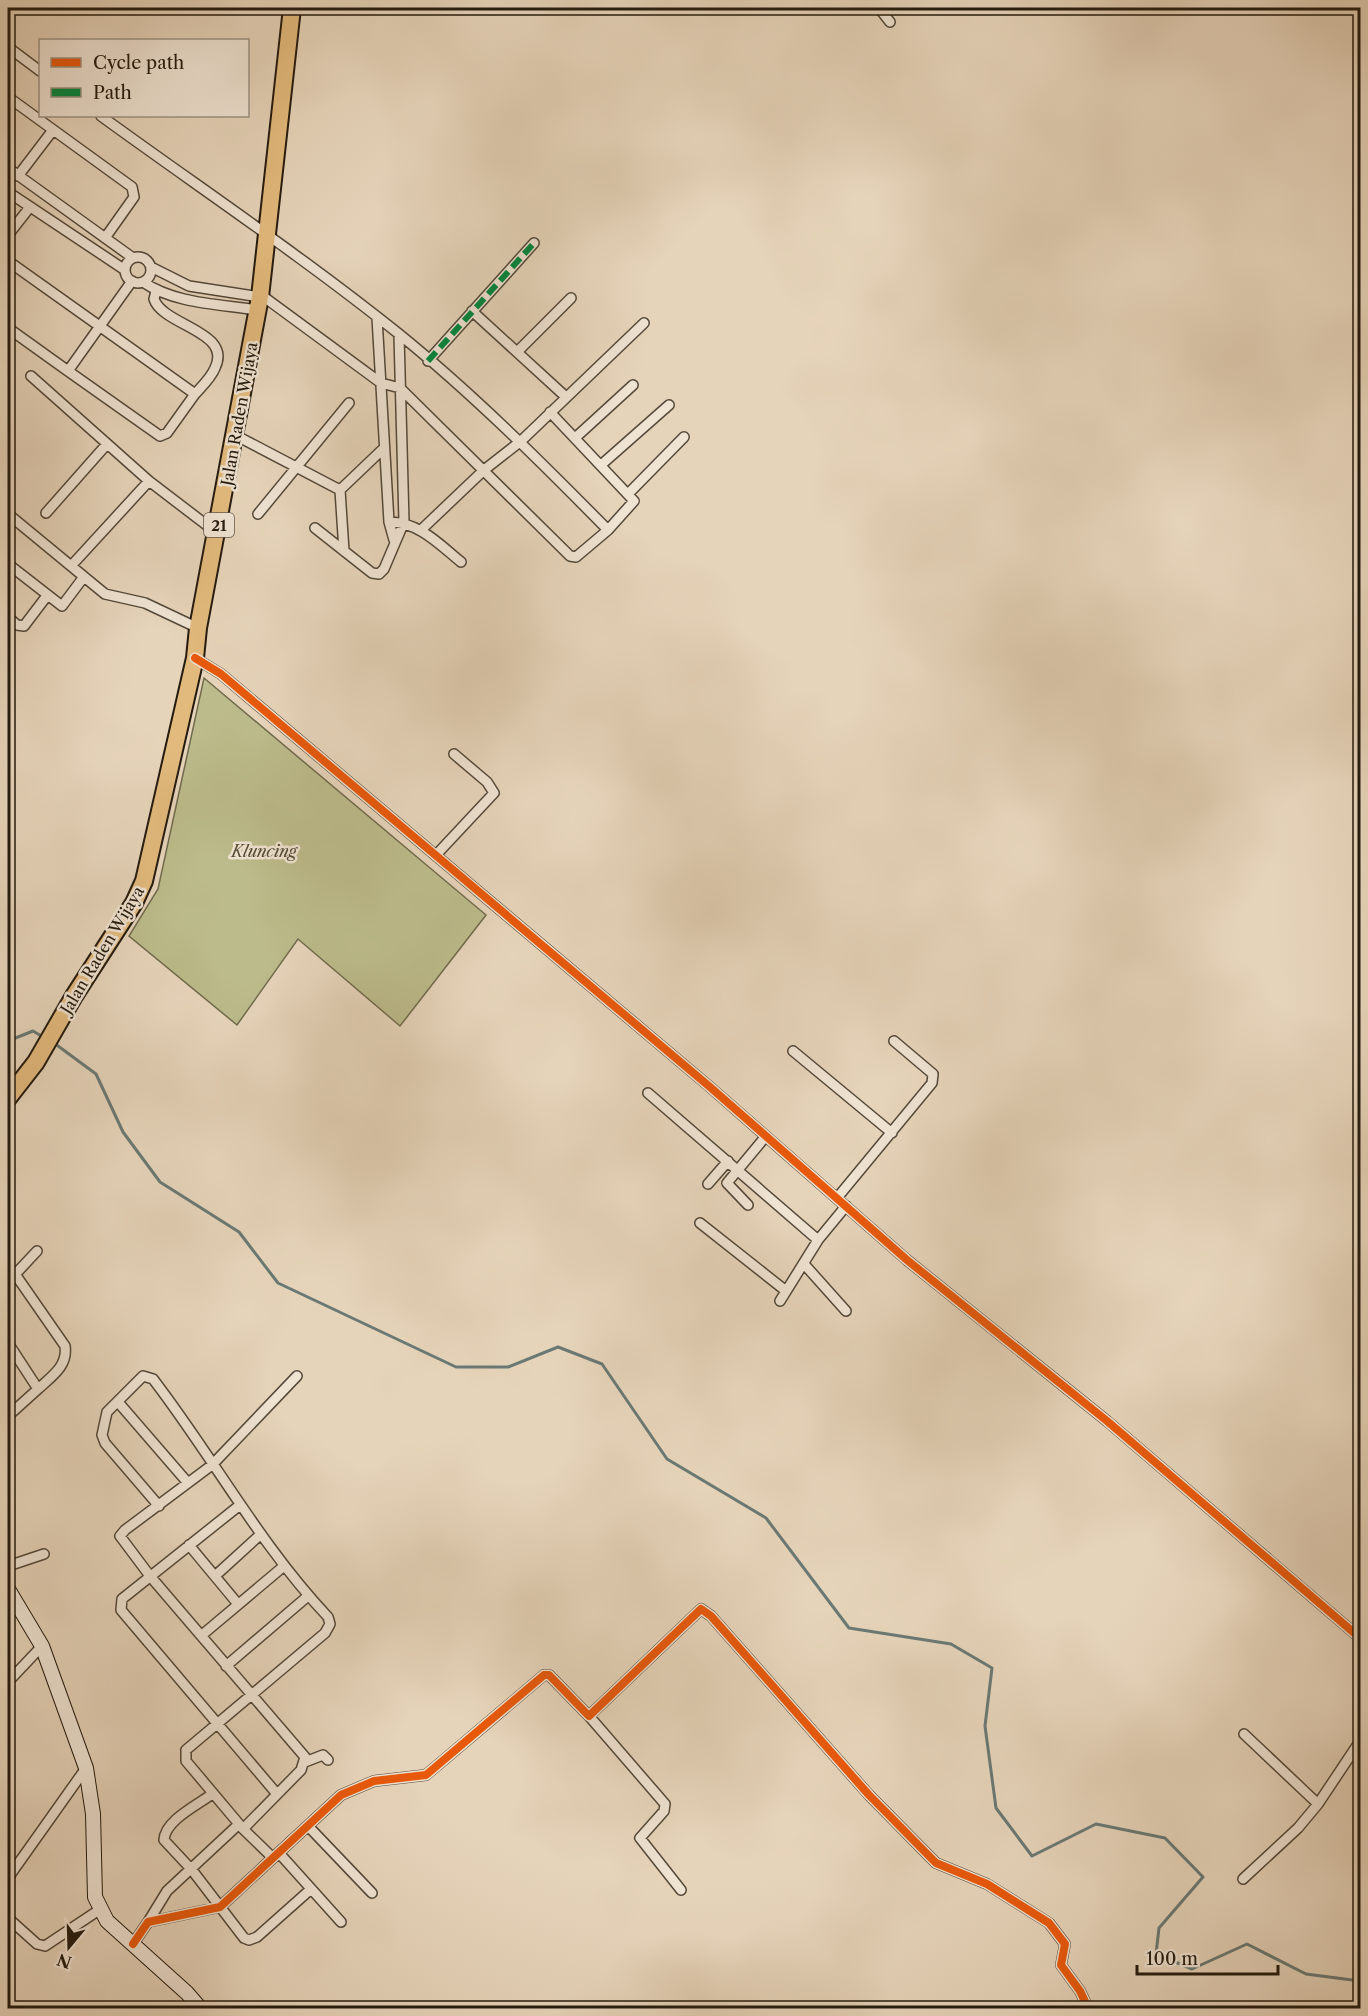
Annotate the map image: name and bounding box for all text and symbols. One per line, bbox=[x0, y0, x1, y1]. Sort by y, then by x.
legend bbox=[39, 39, 249, 117]
text: Cycle path bbox=[93, 52, 184, 74]
text: Path bbox=[93, 82, 132, 104]
street label: Jalan Raden Wijaya bbox=[216, 340, 262, 490]
road number: 21 bbox=[204, 513, 234, 537]
park label: Kluncing bbox=[229, 841, 298, 861]
street label: Jalan Raden Wijaya bbox=[54, 882, 148, 1020]
north arrow bbox=[39, 1917, 99, 1977]
scale bar bbox=[1137, 1938, 1278, 1976]
text: 100 m bbox=[1146, 1948, 1198, 1970]
text: N bbox=[54, 1949, 74, 1973]

